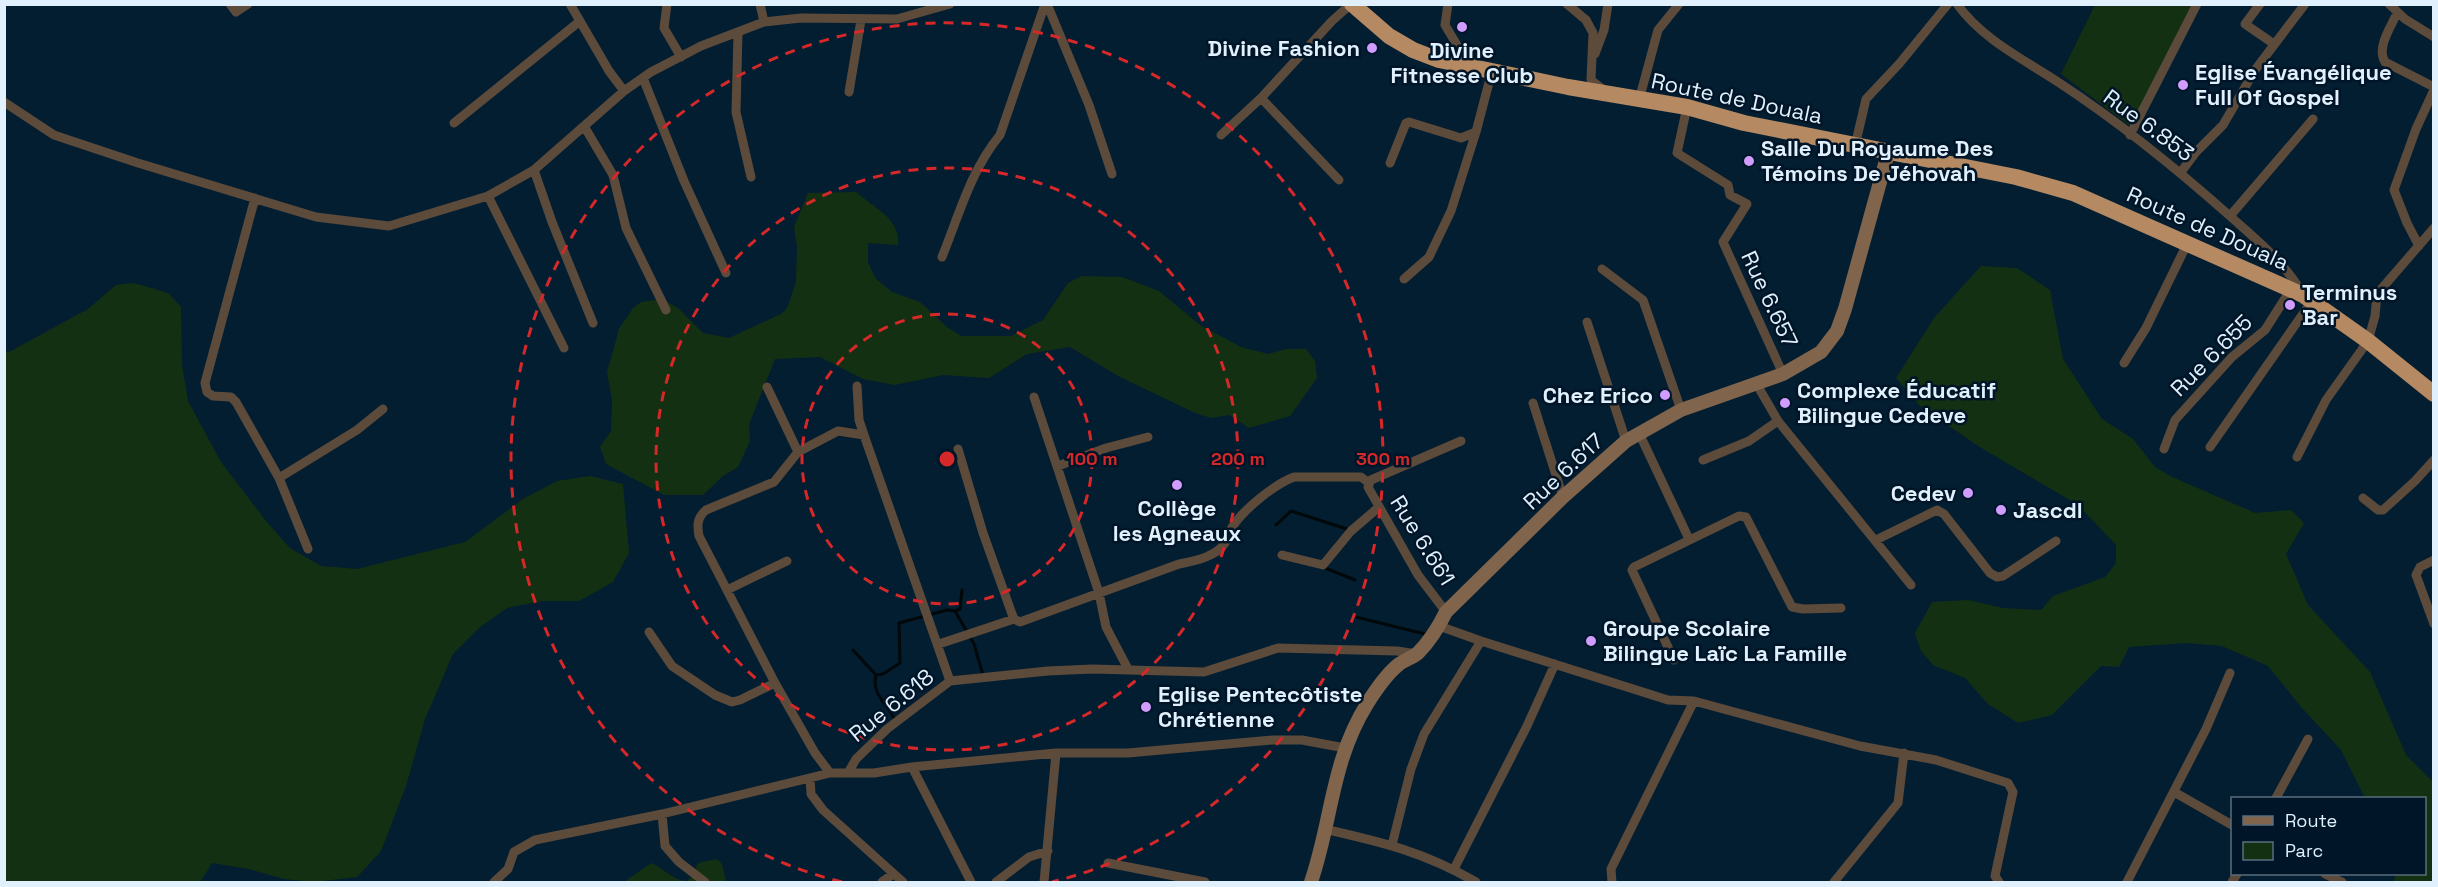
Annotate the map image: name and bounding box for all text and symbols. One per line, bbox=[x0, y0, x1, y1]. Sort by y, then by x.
marker: Divine Fitnesse Club bbox=[1455, 20, 1469, 34]
place label: Divine Fashion bbox=[1208, 34, 1360, 62]
place label: Divine Fitnesse Club bbox=[1391, 36, 1533, 89]
marker: Divine Fashion bbox=[1365, 41, 1379, 55]
place label: Eglise Évangélique Full Of Gospel bbox=[2195, 58, 2392, 111]
street label: Route de Douala bbox=[1649, 66, 1826, 130]
marker: Eglise Évangélique Full Of Gospel bbox=[2176, 78, 2190, 92]
street label: Rue 6.853 bbox=[2098, 83, 2200, 167]
place label: Salle Du Royaume Des Témoins De Jéhovah bbox=[1761, 134, 1994, 187]
marker: Salle Du Royaume Des Témoins De Jéhovah bbox=[1742, 154, 1756, 168]
street label: Route de Douala bbox=[2123, 180, 2294, 276]
street label: Rue 6.657 bbox=[1735, 246, 1805, 352]
place label: Terminus Bar bbox=[2302, 278, 2397, 331]
marker: Terminus Bar bbox=[2283, 298, 2297, 312]
street label: Rue 6.655 bbox=[2164, 308, 2258, 402]
place label: Complexe Éducatif Bilingue Cedeve bbox=[1797, 376, 1996, 429]
place label: Chez Erico bbox=[1543, 381, 1653, 409]
marker: Chez Erico bbox=[1658, 388, 1672, 402]
marker: Complexe Éducatif Bilingue Cedeve bbox=[1778, 396, 1792, 410]
street label: Rue 6.617 bbox=[1517, 427, 1609, 515]
text: 100 m bbox=[1066, 447, 1118, 470]
text: 200 m bbox=[1211, 447, 1265, 470]
text: 300 m bbox=[1356, 447, 1410, 470]
centre of rings bbox=[937, 449, 957, 469]
marker: Collège les Agneaux bbox=[1170, 478, 1184, 492]
place label: Cedev bbox=[1891, 479, 1956, 507]
marker: Cedev bbox=[1961, 486, 1975, 500]
street label: Rue 6.661 bbox=[1384, 490, 1462, 590]
place label: Collège les Agneaux bbox=[1113, 494, 1241, 547]
place label: Jascdl bbox=[2013, 496, 2083, 524]
marker: Jascdl bbox=[1994, 503, 2008, 517]
place label: Groupe Scolaire Bilingue Laïc La Famille bbox=[1603, 614, 1847, 667]
marker: Groupe Scolaire Bilingue Laïc La Famille bbox=[1584, 634, 1598, 648]
street label: Rue 6.618 bbox=[843, 662, 939, 748]
place label: Eglise Pentecôtiste Chrétienne bbox=[1158, 680, 1363, 733]
marker: Eglise Pentecôtiste Chrétienne bbox=[1139, 700, 1153, 714]
legend bbox=[2231, 797, 2426, 875]
text: Route bbox=[2285, 809, 2337, 832]
text: Parc bbox=[2285, 839, 2323, 862]

